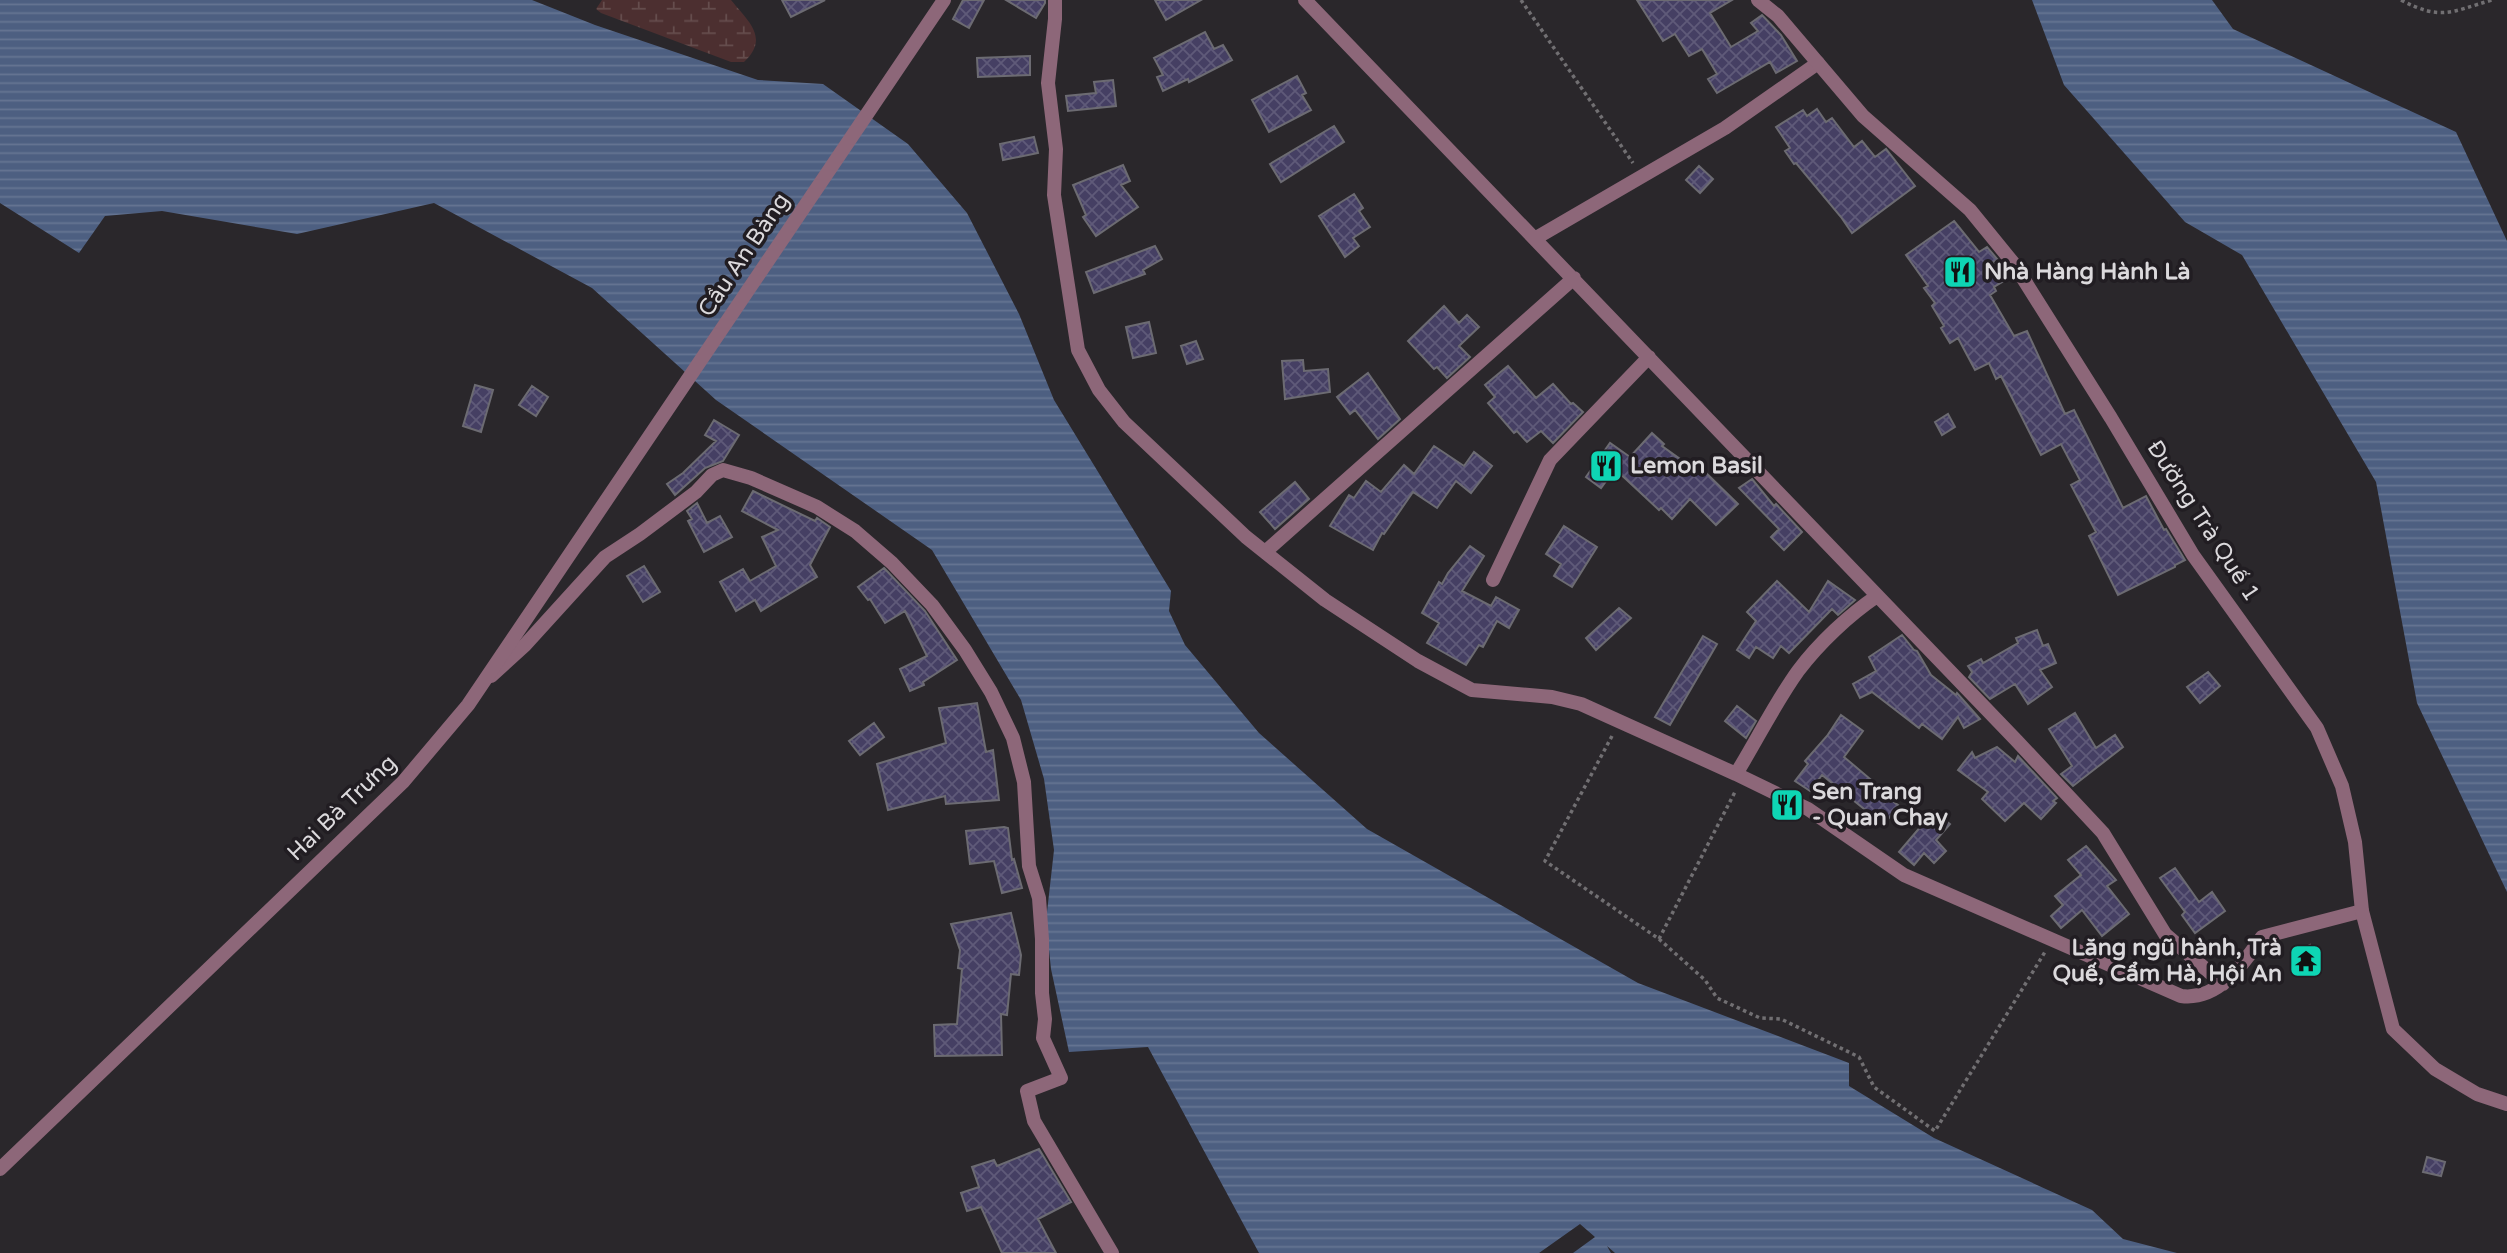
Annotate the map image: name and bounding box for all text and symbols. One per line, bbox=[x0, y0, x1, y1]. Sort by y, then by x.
street label: Cầu An Bàng bbox=[692, 188, 796, 322]
restaurant icon: Nhà Hàng Hành Là bbox=[1941, 253, 1979, 291]
place label: Nhà Hàng Hành Là bbox=[1984, 258, 2190, 286]
street label: Đường Trà Quế 1 bbox=[2141, 435, 2265, 607]
restaurant icon: Lemon Basil bbox=[1587, 447, 1625, 485]
place label: Lemon Basil bbox=[1630, 452, 1763, 480]
street label: Hai Bà Trưng bbox=[282, 749, 402, 867]
place label: Sen Trang - Quan Chay bbox=[1812, 778, 1948, 832]
restaurant icon: Sen Trang - Quan Chay bbox=[1768, 786, 1806, 824]
place label: Lăng ngũ hành, Trà Quế, Cẩm Hà, Hội An bbox=[2053, 934, 2282, 988]
temple icon: Lăng ngũ hành, Trà Quế, Cẩm Hà, Hội An bbox=[2287, 942, 2325, 980]

